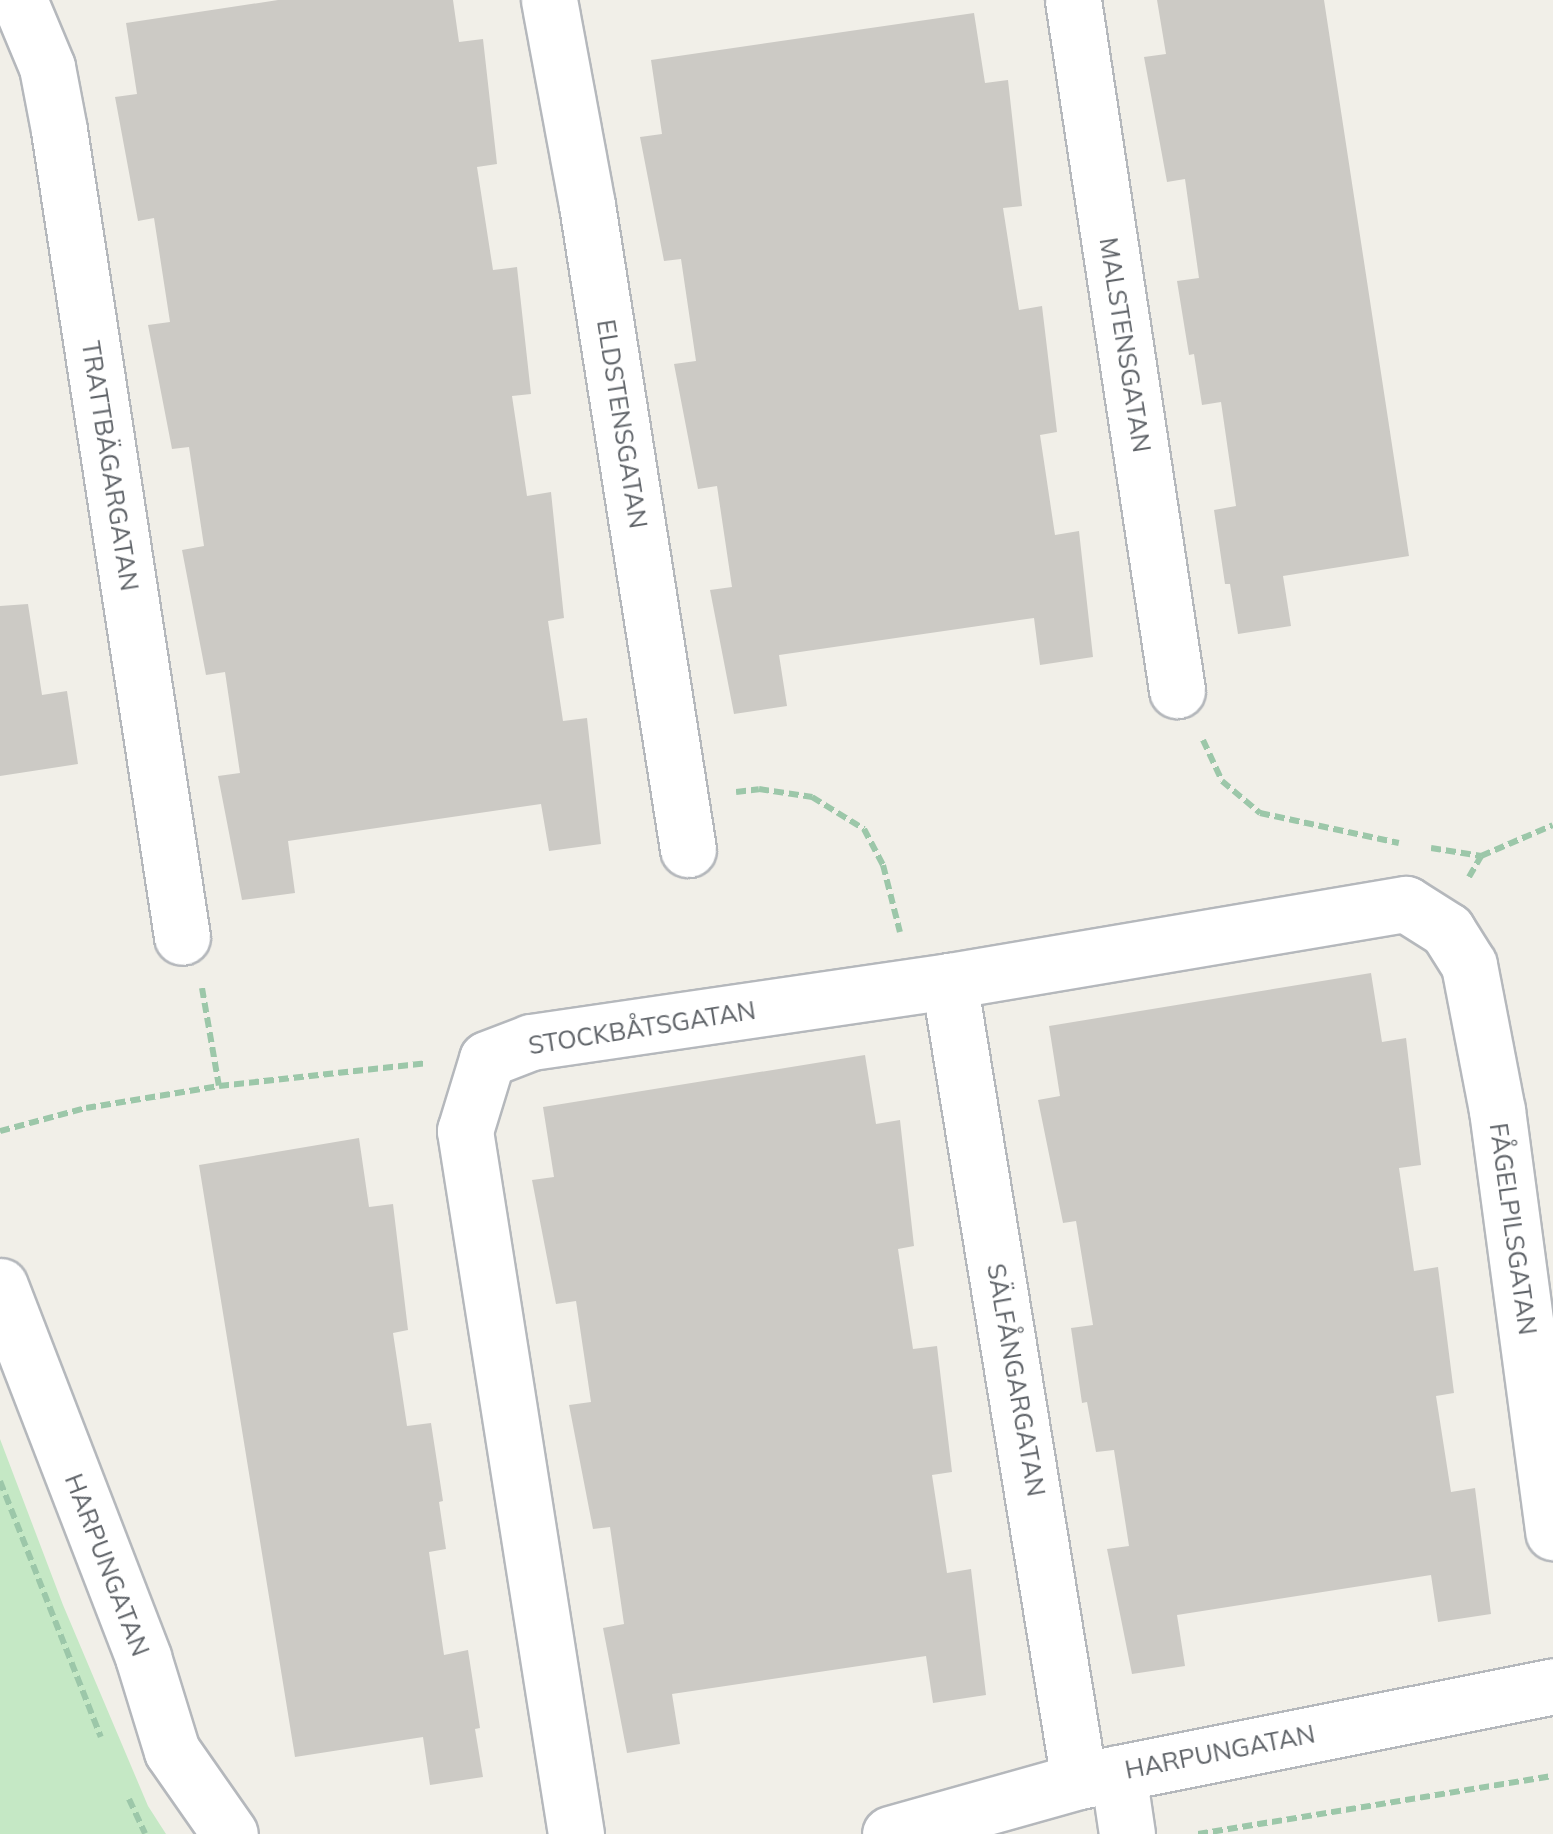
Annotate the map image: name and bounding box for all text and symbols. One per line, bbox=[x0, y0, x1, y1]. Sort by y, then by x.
street label: MALSTENSGATAN bbox=[1093, 235, 1157, 455]
street label: ELDSTENSGATAN bbox=[591, 317, 653, 531]
street label: TRATTBÄGARGATAN bbox=[75, 339, 145, 593]
street label: STOCKBÅTSGATAN bbox=[526, 995, 758, 1061]
street label: FÅGELPILSGATAN bbox=[1483, 1121, 1543, 1337]
street label: SÄLFÅNGARGATAN bbox=[981, 1261, 1051, 1499]
street label: HARPUNGATAN bbox=[58, 1470, 156, 1660]
street label: HARPUNGATAN bbox=[1122, 1719, 1318, 1785]

